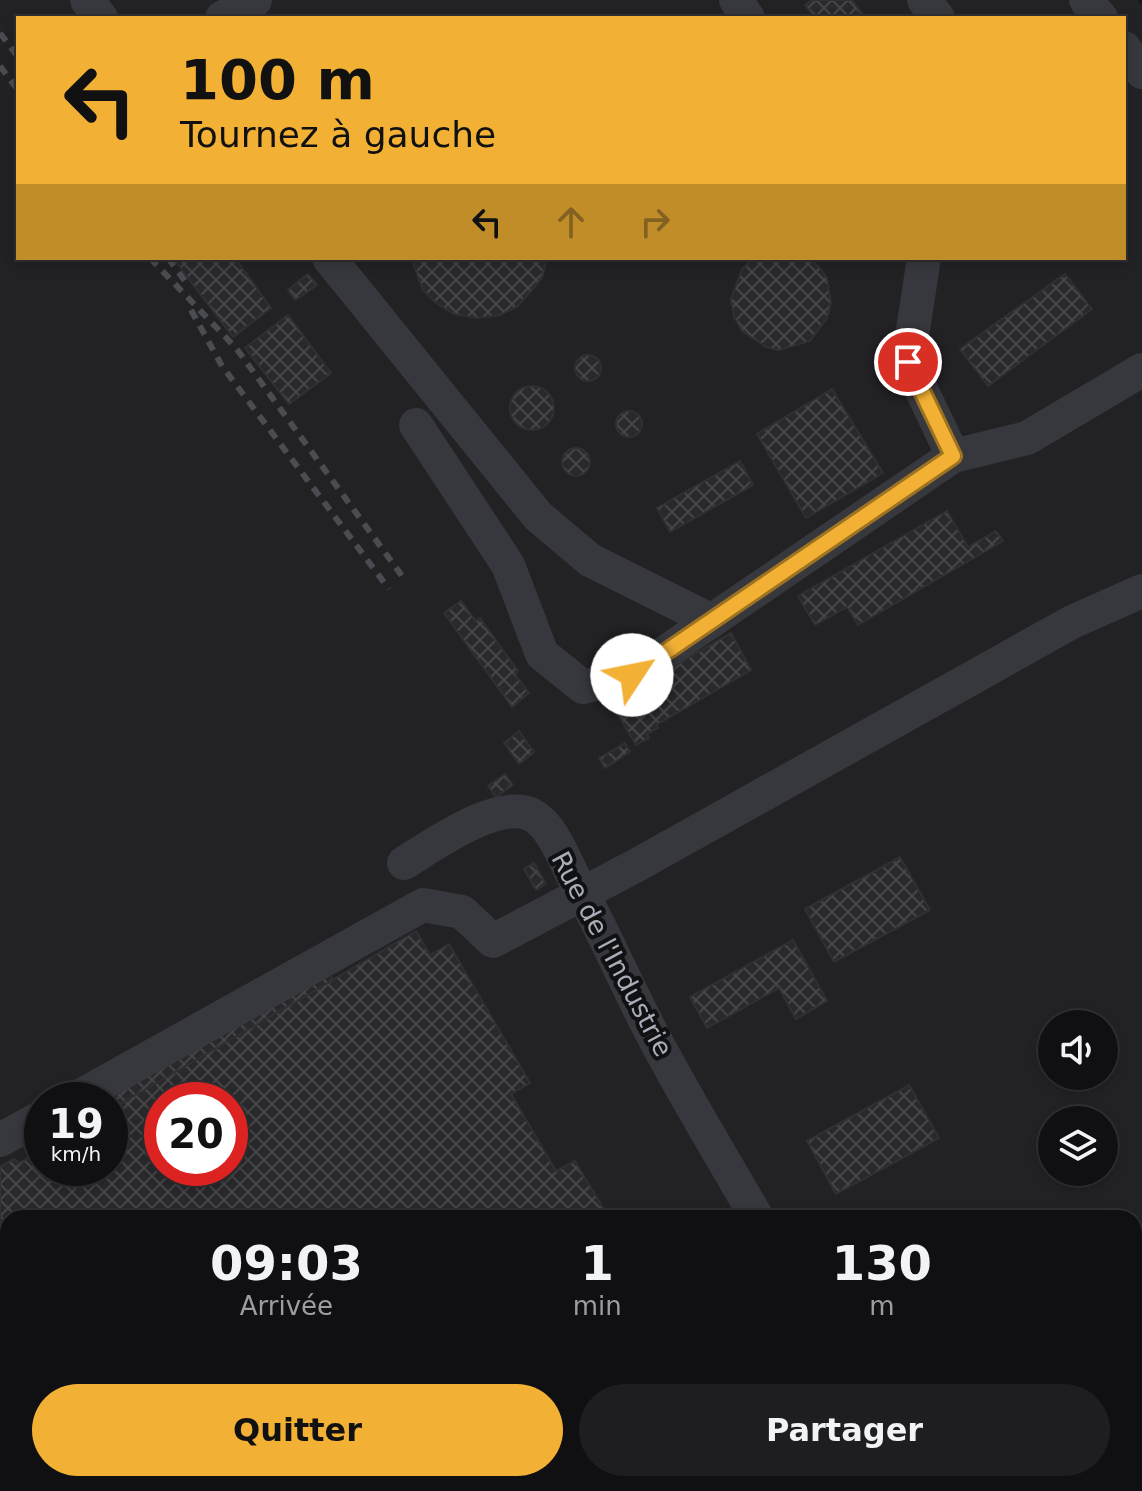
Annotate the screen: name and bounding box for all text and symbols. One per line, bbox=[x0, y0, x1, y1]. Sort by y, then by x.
text: 100 m bbox=[180, 47, 375, 112]
icon: left bbox=[48, 48, 152, 152]
text: Tournez à gauche bbox=[180, 114, 496, 155]
icon: left bbox=[465, 200, 509, 244]
icon: ahead bbox=[549, 200, 593, 244]
icon: right bbox=[633, 200, 677, 244]
pin bbox=[874, 328, 942, 396]
icon: arrive bbox=[886, 340, 930, 384]
position arrow bbox=[590, 633, 674, 717]
street label: Rue de l'Industrie bbox=[545, 846, 679, 1062]
map controls bbox=[1038, 1010, 1118, 1186]
button: sound bbox=[1038, 1010, 1118, 1090]
speed limit sign: 20 bbox=[144, 1082, 248, 1186]
text: 19 bbox=[48, 1101, 104, 1147]
button: layers bbox=[1038, 1106, 1118, 1186]
text: km/h bbox=[51, 1142, 101, 1166]
text: 09:03 bbox=[210, 1235, 363, 1291]
text: 1 bbox=[581, 1235, 614, 1291]
text: 130 bbox=[832, 1235, 932, 1291]
text: Arrivée bbox=[240, 1291, 333, 1321]
text: min bbox=[573, 1291, 622, 1321]
text: m bbox=[869, 1291, 895, 1321]
button: Quitter bbox=[32, 1384, 563, 1476]
button: Partager bbox=[579, 1384, 1110, 1476]

